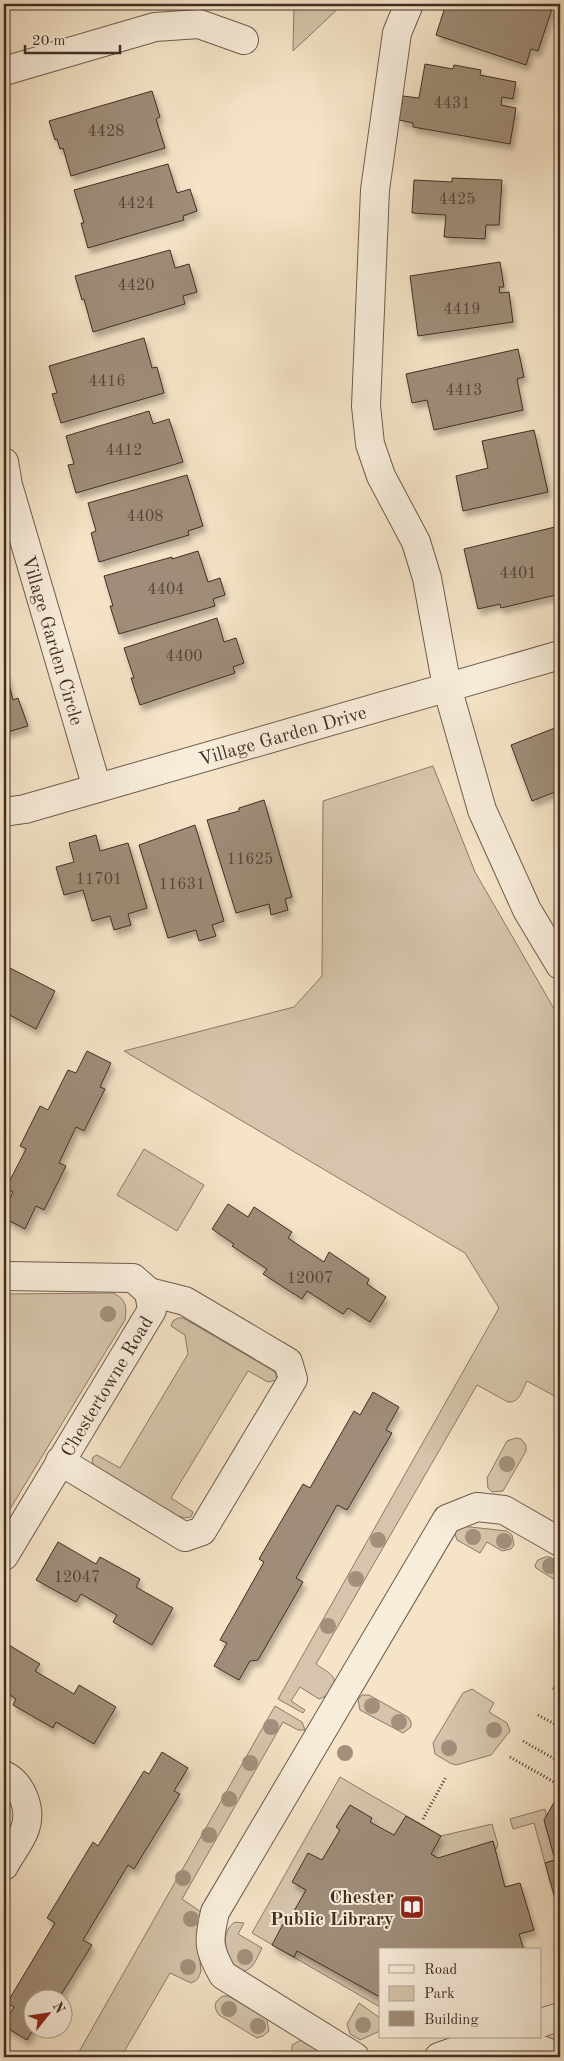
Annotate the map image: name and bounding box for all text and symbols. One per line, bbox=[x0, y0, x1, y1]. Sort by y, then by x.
scale bar bbox=[25, 22, 120, 54]
text: 20 m bbox=[32, 34, 66, 49]
house number: 4431 bbox=[433, 96, 471, 112]
house number: 4428 bbox=[87, 124, 125, 140]
house number: 4425 bbox=[438, 192, 476, 208]
house number: 4424 bbox=[117, 196, 155, 212]
house number: 4420 bbox=[117, 278, 155, 294]
house number: 4419 bbox=[443, 302, 481, 318]
house number: 4416 bbox=[88, 374, 126, 390]
house number: 4413 bbox=[445, 383, 483, 399]
house number: 4412 bbox=[105, 443, 143, 459]
house number: 4408 bbox=[126, 509, 164, 525]
street label: Village Garden Circle bbox=[17, 554, 85, 728]
house number: 4401 bbox=[499, 566, 537, 582]
house number: 4404 bbox=[147, 582, 185, 598]
house number: 4400 bbox=[165, 649, 203, 665]
street label: Village Garden Drive bbox=[197, 704, 369, 770]
house number: 11625 bbox=[227, 852, 273, 868]
house number: 11701 bbox=[76, 872, 122, 888]
house number: 11631 bbox=[159, 877, 205, 893]
house number: 12007 bbox=[287, 1271, 333, 1287]
street label: Chestertowne Road bbox=[59, 1314, 158, 1461]
house number: 12047 bbox=[54, 1570, 100, 1586]
place label: Chester Public Library bbox=[270, 1889, 394, 1930]
library icon: Chester Public Library bbox=[399, 1894, 425, 1920]
legend bbox=[379, 1948, 542, 2038]
text: Road bbox=[424, 1963, 458, 1978]
text: Park bbox=[424, 1987, 455, 2002]
north arrow bbox=[22, 1988, 72, 2038]
text: N bbox=[50, 2000, 67, 2016]
text: Building bbox=[424, 2013, 479, 2028]

